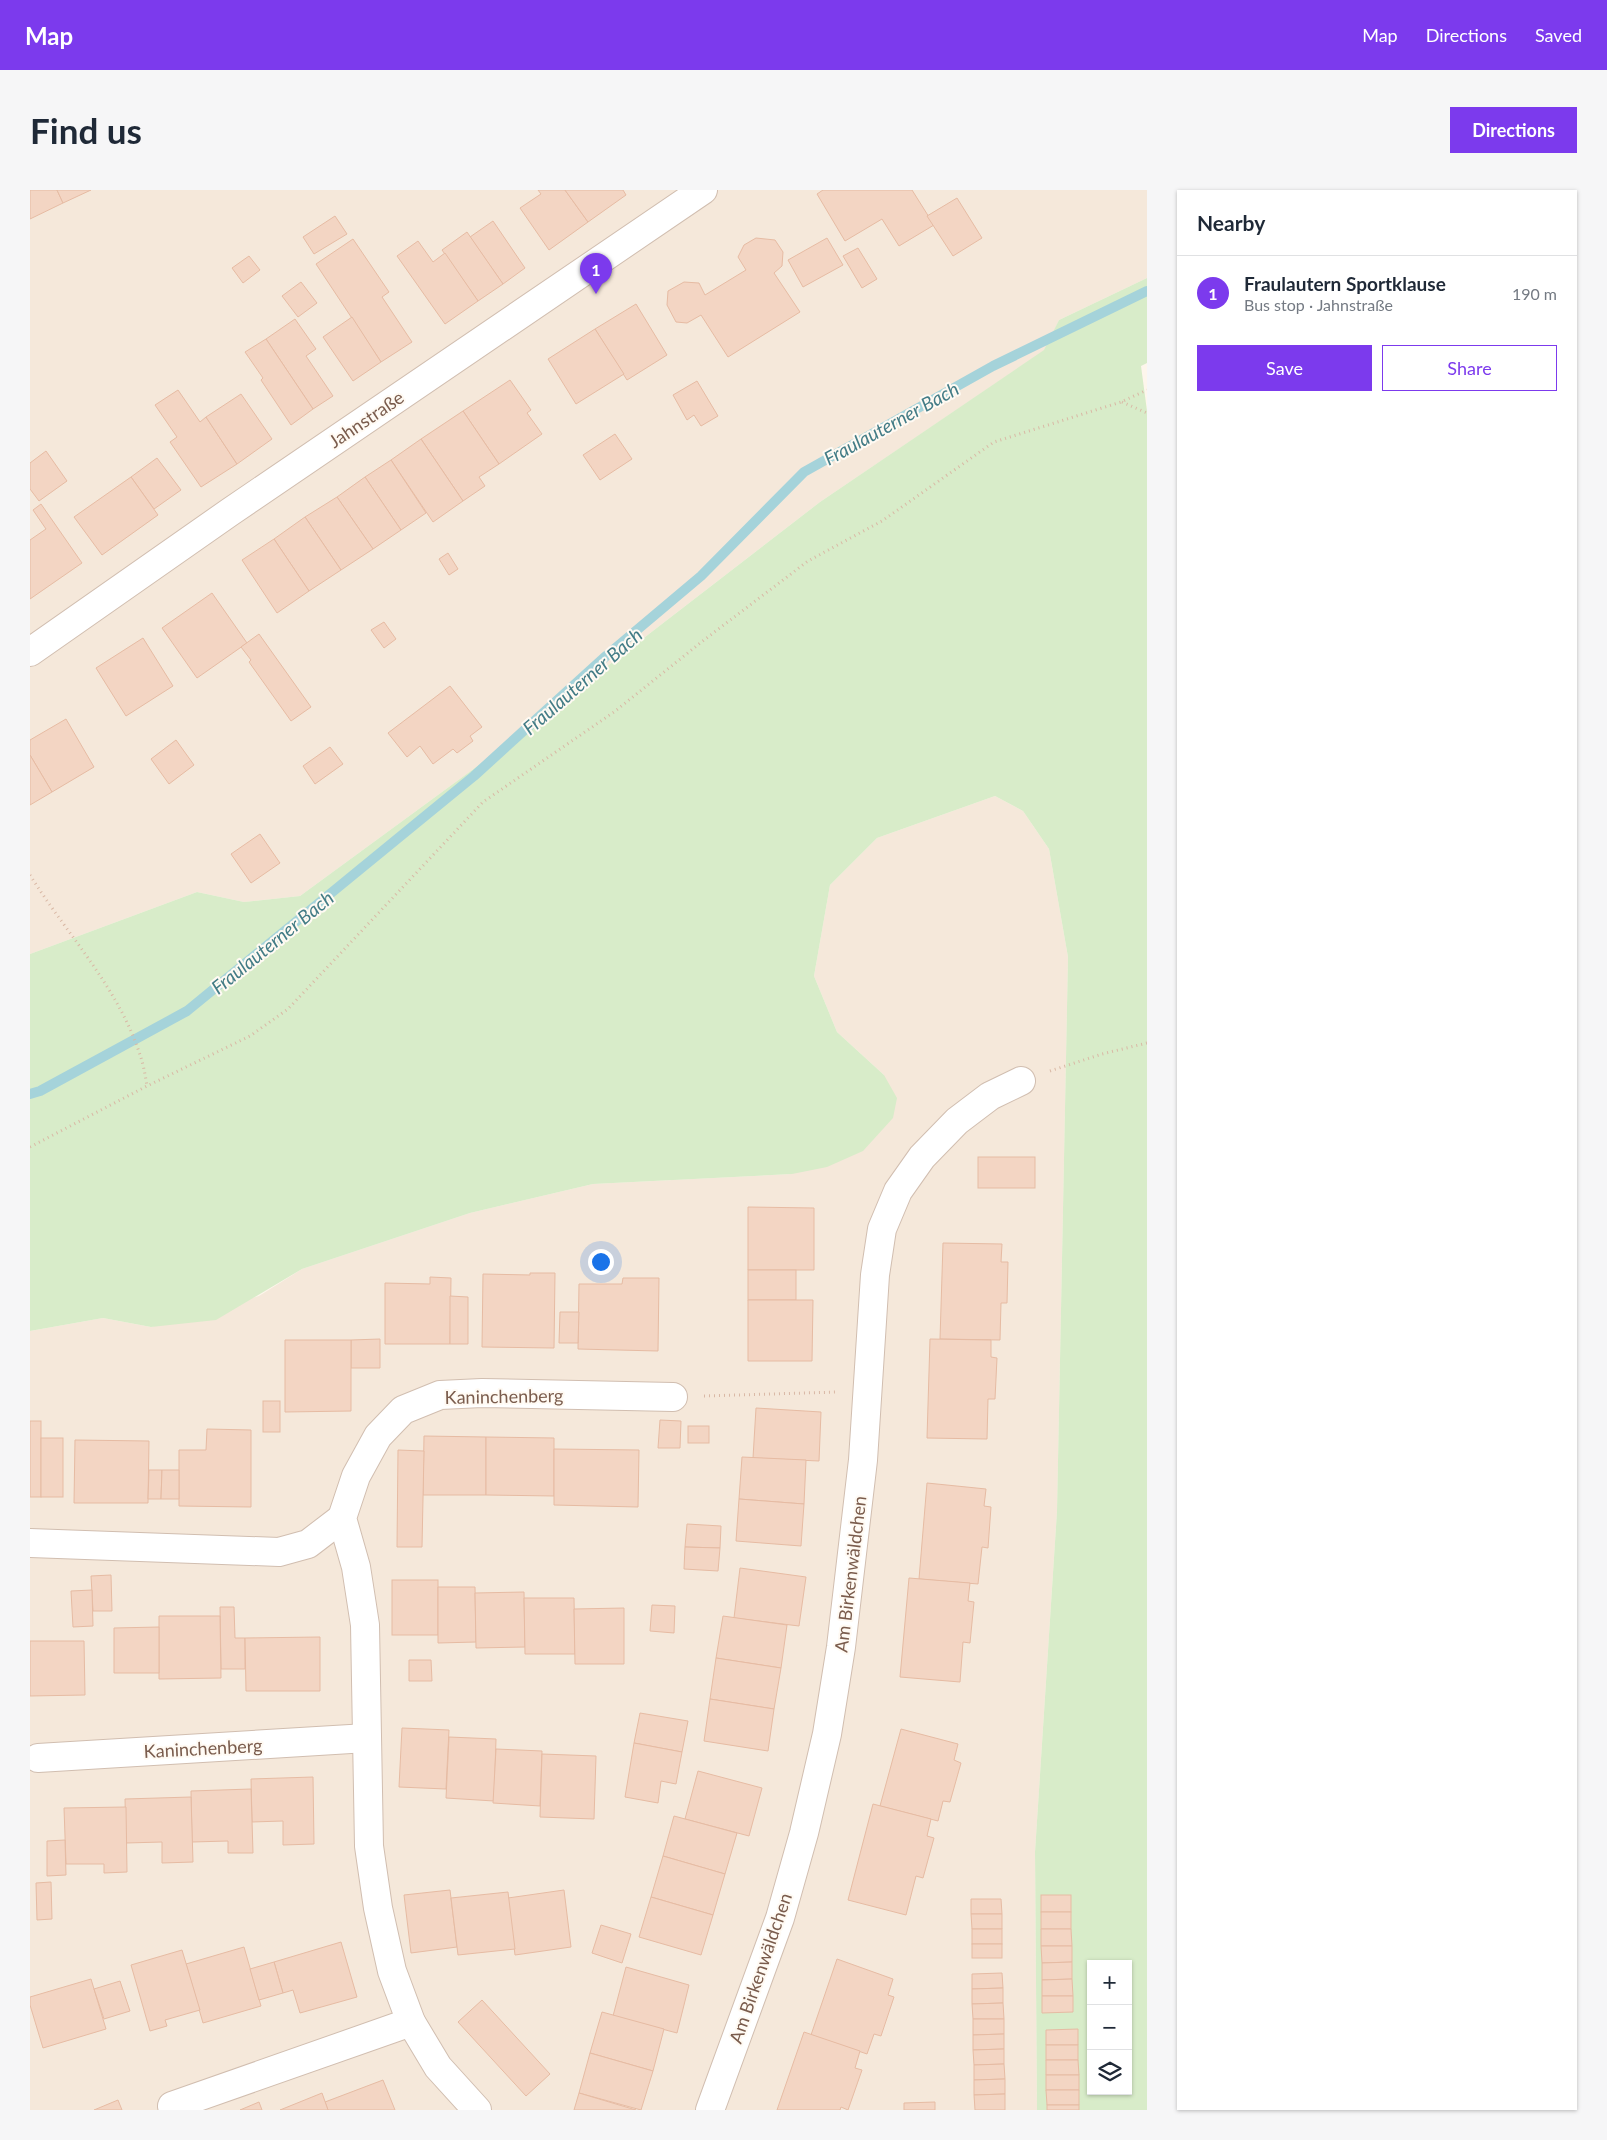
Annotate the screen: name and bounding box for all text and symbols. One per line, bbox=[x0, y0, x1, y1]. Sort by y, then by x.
text: Map bbox=[25, 21, 73, 50]
text: Map bbox=[1362, 24, 1398, 46]
text: Directions bbox=[1426, 24, 1507, 46]
text: Saved bbox=[1535, 24, 1582, 46]
button: Directions bbox=[1450, 107, 1577, 153]
text: Find us bbox=[30, 109, 142, 151]
text: Nearby bbox=[1197, 210, 1265, 235]
pin: 1 bbox=[580, 253, 612, 294]
text: Fraulautern Sportklause bbox=[1244, 272, 1446, 295]
text: 1 bbox=[1208, 284, 1218, 303]
text: 190 m bbox=[1512, 284, 1557, 303]
text: Bus stop · Jahnstraße bbox=[1244, 295, 1393, 314]
button: Save bbox=[1197, 345, 1372, 391]
button: Share bbox=[1382, 345, 1557, 391]
water label: Fraulauterner Bach bbox=[820, 376, 962, 470]
street label: Jahnstraße bbox=[324, 386, 408, 452]
water label: Fraulauterner Bach bbox=[518, 623, 646, 739]
water label: Fraulauterner Bach bbox=[206, 886, 338, 998]
your location bbox=[588, 1249, 614, 1275]
street label: Kaninchenberg bbox=[444, 1384, 564, 1408]
street label: Am Birkenwäldchen bbox=[829, 1494, 871, 1654]
street label: Kaninchenberg bbox=[143, 1734, 263, 1762]
street label: Am Birkenwäldchen bbox=[724, 1890, 796, 2046]
map controls bbox=[1087, 1960, 1132, 2095]
button: + bbox=[1087, 1960, 1132, 2005]
button: − bbox=[1087, 2005, 1132, 2050]
button: layers bbox=[1087, 2050, 1132, 2095]

